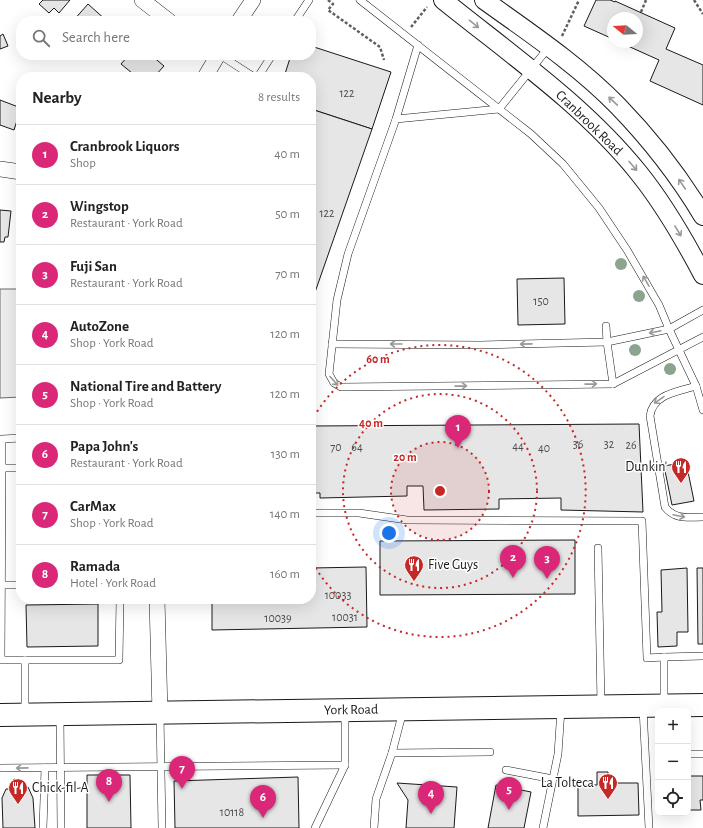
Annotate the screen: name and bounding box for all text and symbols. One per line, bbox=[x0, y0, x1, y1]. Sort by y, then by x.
north arrow bbox=[607, 12, 643, 48]
search box bbox=[16, 16, 316, 60]
one-way arrow bbox=[468, 20, 479, 29]
icon: search bbox=[30, 27, 52, 49]
text: Search here bbox=[62, 30, 130, 45]
house number: 122 bbox=[339, 87, 355, 99]
street label: Cranbrook Road bbox=[553, 88, 625, 158]
text: Nearby bbox=[32, 89, 82, 106]
text: 8 results bbox=[258, 91, 300, 104]
one-way arrow bbox=[608, 97, 618, 106]
text: Cranbrook Liquors bbox=[70, 139, 179, 154]
text: 1 bbox=[43, 148, 47, 161]
text: 40 m bbox=[274, 148, 300, 161]
text: Shop bbox=[70, 157, 96, 170]
one-way arrow bbox=[629, 161, 638, 172]
one-way arrow bbox=[677, 178, 686, 189]
text: Wingstop bbox=[70, 199, 129, 214]
house number: 122 bbox=[319, 207, 335, 219]
text: 2 bbox=[42, 208, 48, 221]
text: 50 m bbox=[275, 208, 300, 221]
text: Restaurant · York Road bbox=[70, 217, 183, 230]
one-way arrow bbox=[675, 225, 683, 237]
text: Fuji San bbox=[70, 259, 117, 274]
text: 3 bbox=[42, 268, 48, 281]
text: 70 m bbox=[275, 268, 300, 281]
one-way arrow bbox=[641, 275, 649, 287]
text: Restaurant · York Road bbox=[70, 277, 183, 290]
house number: 150 bbox=[533, 295, 549, 307]
text: AutoZone bbox=[70, 319, 129, 334]
text: 4 bbox=[42, 328, 48, 341]
text: 120 m bbox=[270, 328, 300, 341]
one-way arrow bbox=[649, 328, 662, 336]
text: Shop · York Road bbox=[70, 337, 153, 350]
one-way arrow bbox=[390, 340, 403, 348]
one-way arrow bbox=[520, 340, 533, 347]
text: 60 m bbox=[366, 353, 390, 365]
one-way arrow bbox=[330, 376, 339, 386]
text: National Tire and Battery bbox=[70, 379, 221, 394]
one-way arrow bbox=[584, 380, 597, 388]
one-way arrow bbox=[454, 382, 467, 390]
text: 5 bbox=[42, 388, 48, 401]
text: 120 m bbox=[270, 388, 300, 401]
one-way arrow bbox=[654, 395, 665, 404]
text: Shop · York Road bbox=[70, 397, 153, 410]
pin: 1 bbox=[445, 415, 471, 448]
text: 40 m bbox=[359, 417, 383, 429]
house number: 36 bbox=[573, 438, 584, 450]
house number: 32 bbox=[604, 438, 615, 450]
text: Papa John's bbox=[70, 439, 138, 454]
house number: 26 bbox=[625, 439, 637, 451]
house number: 44 bbox=[512, 440, 524, 452]
house number: 70 bbox=[330, 441, 342, 453]
house number: 64 bbox=[351, 441, 363, 453]
house number: 40 bbox=[538, 442, 550, 454]
text: 6 bbox=[42, 448, 48, 461]
text: 130 m bbox=[271, 448, 300, 461]
text: 20 m bbox=[393, 451, 417, 463]
restaurant icon: Dunkin' bbox=[670, 456, 692, 484]
text: Restaurant · York Road bbox=[70, 457, 183, 470]
place label: Dunkin' bbox=[625, 460, 667, 474]
centre of rings bbox=[433, 484, 447, 498]
text: CarMax bbox=[70, 499, 116, 514]
text: 7 bbox=[42, 508, 48, 521]
text: 140 m bbox=[270, 508, 300, 521]
one-way arrow bbox=[672, 512, 685, 520]
text: Shop · York Road bbox=[70, 517, 153, 530]
your location bbox=[379, 523, 399, 543]
pin: 2 bbox=[500, 545, 526, 578]
pin: 3 bbox=[534, 546, 560, 579]
restaurant icon: Five Guys bbox=[403, 554, 425, 582]
place label: Five Guys bbox=[428, 558, 478, 572]
text: Ramada bbox=[70, 559, 120, 574]
text: 8 bbox=[42, 568, 48, 581]
text: 160 m bbox=[270, 568, 300, 581]
text: Hotel · York Road bbox=[70, 577, 156, 590]
house number: 10033 bbox=[325, 589, 351, 601]
house number: 10031 bbox=[332, 611, 358, 623]
house number: 10039 bbox=[264, 612, 292, 624]
street label: York Road bbox=[324, 703, 378, 717]
map controls bbox=[655, 708, 691, 816]
button: + bbox=[655, 708, 691, 744]
button: − bbox=[655, 744, 691, 780]
pin: 7 bbox=[169, 756, 195, 789]
one-way arrow bbox=[16, 764, 29, 772]
pin: 8 bbox=[96, 769, 122, 802]
restaurant icon: La Tolteca bbox=[597, 772, 619, 800]
place label: La Tolteca bbox=[541, 776, 595, 790]
restaurant icon: Chick-fil-A bbox=[7, 777, 29, 805]
pin: 5 bbox=[496, 777, 522, 810]
button: locate bbox=[655, 780, 691, 816]
place label: Chick-fil-A bbox=[32, 781, 89, 795]
pin: 4 bbox=[418, 781, 444, 814]
pin: 6 bbox=[250, 785, 276, 818]
house number: 10118 bbox=[220, 806, 245, 818]

